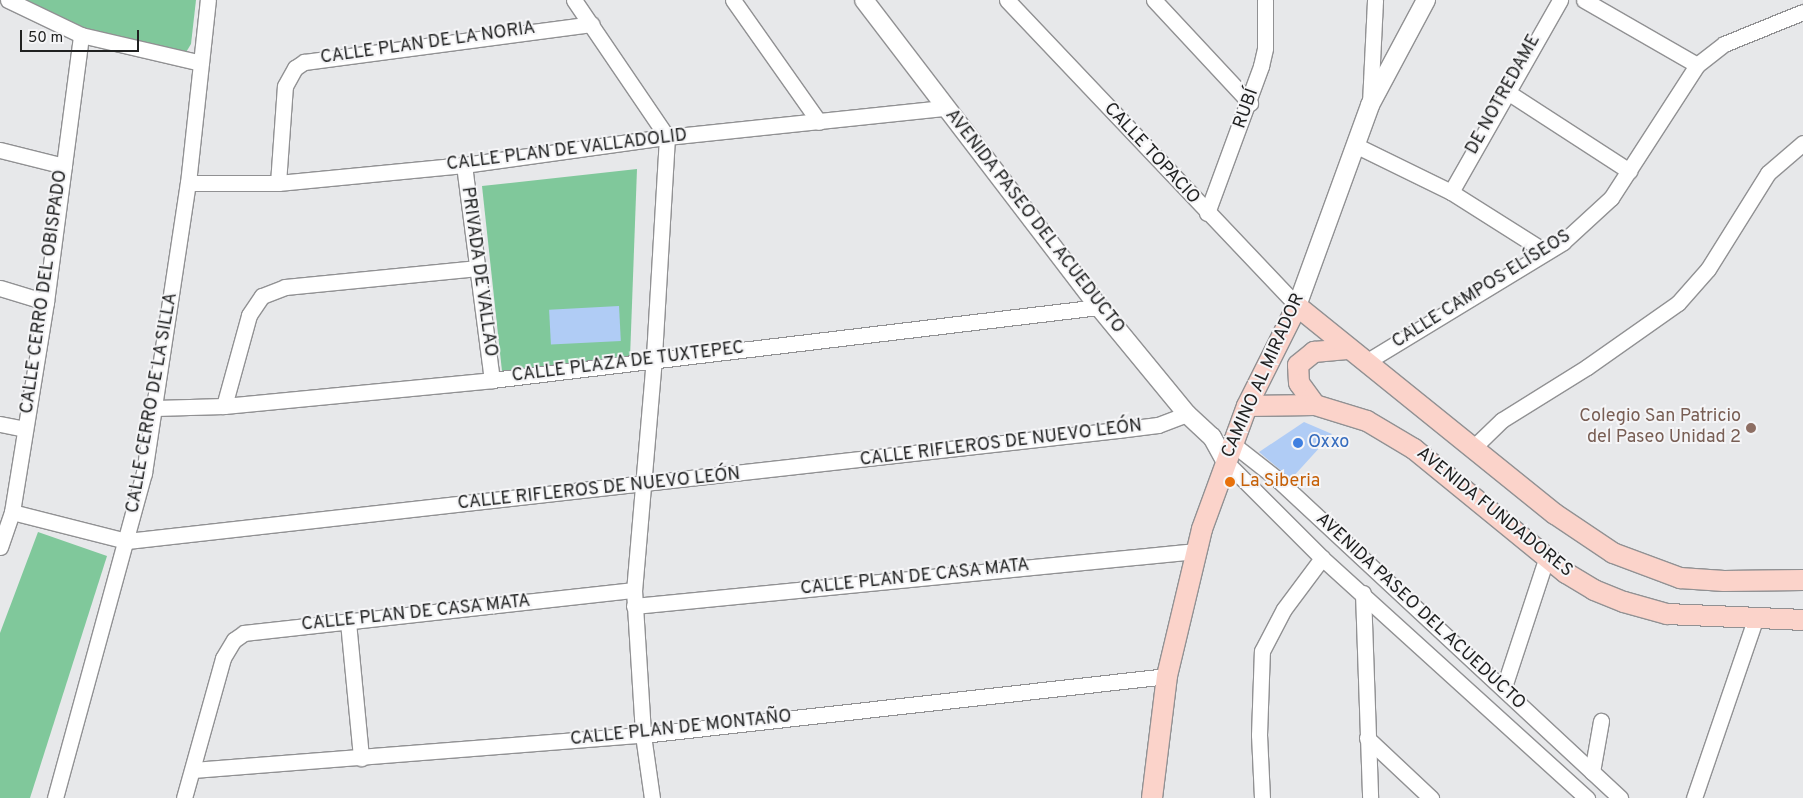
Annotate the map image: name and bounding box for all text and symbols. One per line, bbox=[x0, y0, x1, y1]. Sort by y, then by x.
street label: CALLE PLAN DE LA NORIA bbox=[319, 18, 537, 70]
scale bar bbox=[22, 20, 141, 52]
text: 50 m bbox=[28, 29, 63, 48]
street label: DE NOTREDAME bbox=[1462, 31, 1546, 159]
street label: RUBÍ bbox=[1230, 86, 1264, 132]
street label: CALLE TOPACIO bbox=[1098, 99, 1204, 209]
street label: AVENIDA PASEO DEL ACUEDUCTO bbox=[939, 105, 1129, 339]
street label: CALLE PLAN DE VALLADOLID bbox=[445, 125, 689, 177]
street label: CALLE CERRO DEL OBISPADO bbox=[17, 169, 73, 415]
street label: PRIVADA DE VALLAO bbox=[455, 185, 501, 359]
street label: CALLE CAMPOS ELÍSEOS bbox=[1389, 226, 1575, 354]
street label: CAMINO AL MIRADOR bbox=[1218, 290, 1310, 462]
street label: CALLE CERRO DE LA SILLA bbox=[123, 291, 183, 515]
street label: CALLE PLAZA DE TUXTEPEC bbox=[510, 338, 746, 388]
place label: Colegio San Patricio del Paseo Unidad 2 bbox=[1579, 407, 1741, 449]
street label: CALLE RIFLEROS DE NUEVO LEÓN bbox=[859, 416, 1143, 472]
marker: Colegio San Patricio del Paseo Unidad 2 bbox=[1745, 422, 1757, 434]
place label: Oxxo bbox=[1308, 432, 1349, 454]
marker: Oxxo bbox=[1292, 437, 1304, 449]
street label: AVENIDA FUNDADORES bbox=[1411, 443, 1577, 583]
street label: CALLE RIFLEROS DE NUEVO LEÓN bbox=[457, 464, 741, 516]
place label: La Siberia bbox=[1240, 471, 1320, 493]
marker: La Siberia bbox=[1224, 476, 1236, 488]
street label: AVENIDA PASEO DEL ACUEDUCTO bbox=[1310, 508, 1530, 716]
street label: CALLE PLAN DE CASA MATA bbox=[799, 555, 1031, 601]
street label: CALLE PLAN DE CASA MATA bbox=[300, 591, 532, 637]
street label: CALLE PLAN DE MONTAÑO bbox=[569, 707, 793, 751]

